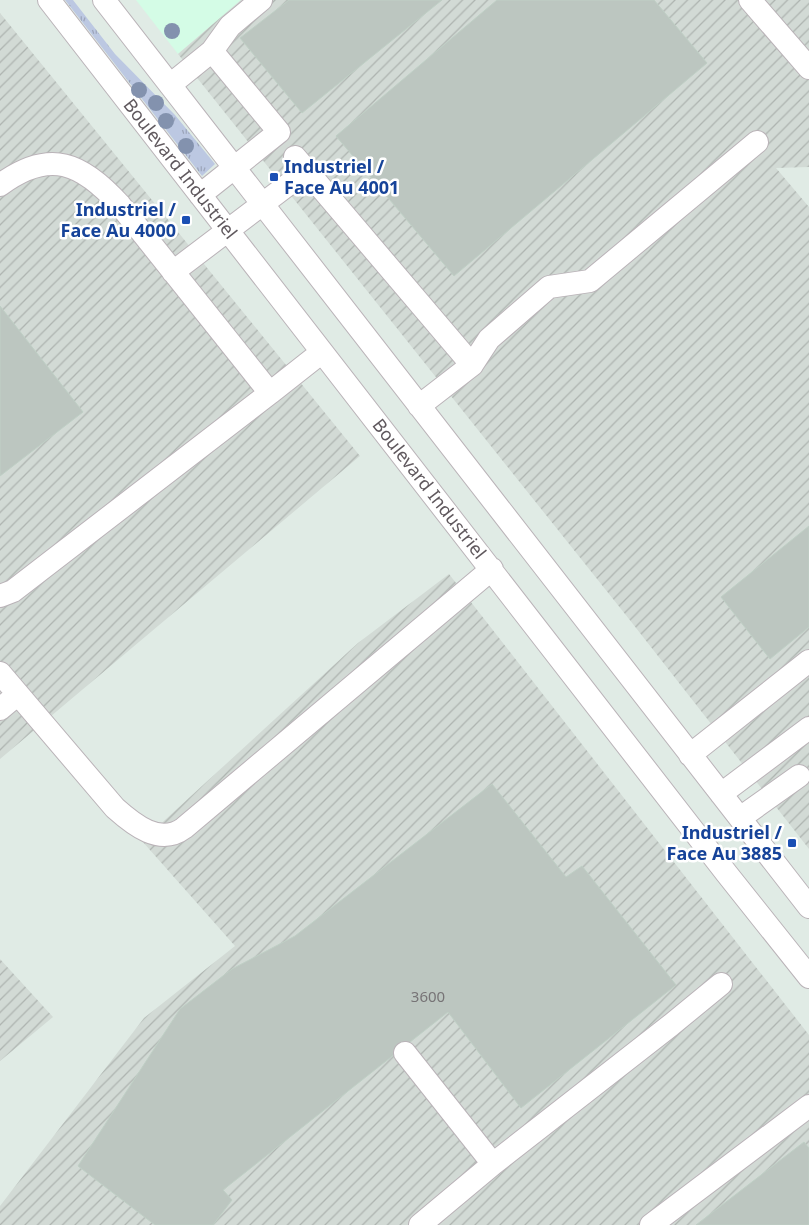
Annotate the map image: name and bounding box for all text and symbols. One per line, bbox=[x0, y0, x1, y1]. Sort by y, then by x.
street label: Boulevard Industriel bbox=[118, 93, 243, 243]
place label: Industriel / Face Au 4001 bbox=[284, 154, 399, 199]
marker: Industriel / Face Au 4001 bbox=[268, 171, 280, 183]
place label: Industriel / Face Au 4000 bbox=[61, 197, 177, 242]
marker: Industriel / Face Au 4000 bbox=[180, 214, 192, 226]
street label: Boulevard Industriel bbox=[367, 413, 492, 563]
place label: Industriel / Face Au 3885 bbox=[667, 820, 783, 865]
marker: Industriel / Face Au 3885 bbox=[786, 837, 798, 849]
house number: 3600 bbox=[411, 986, 445, 1006]

